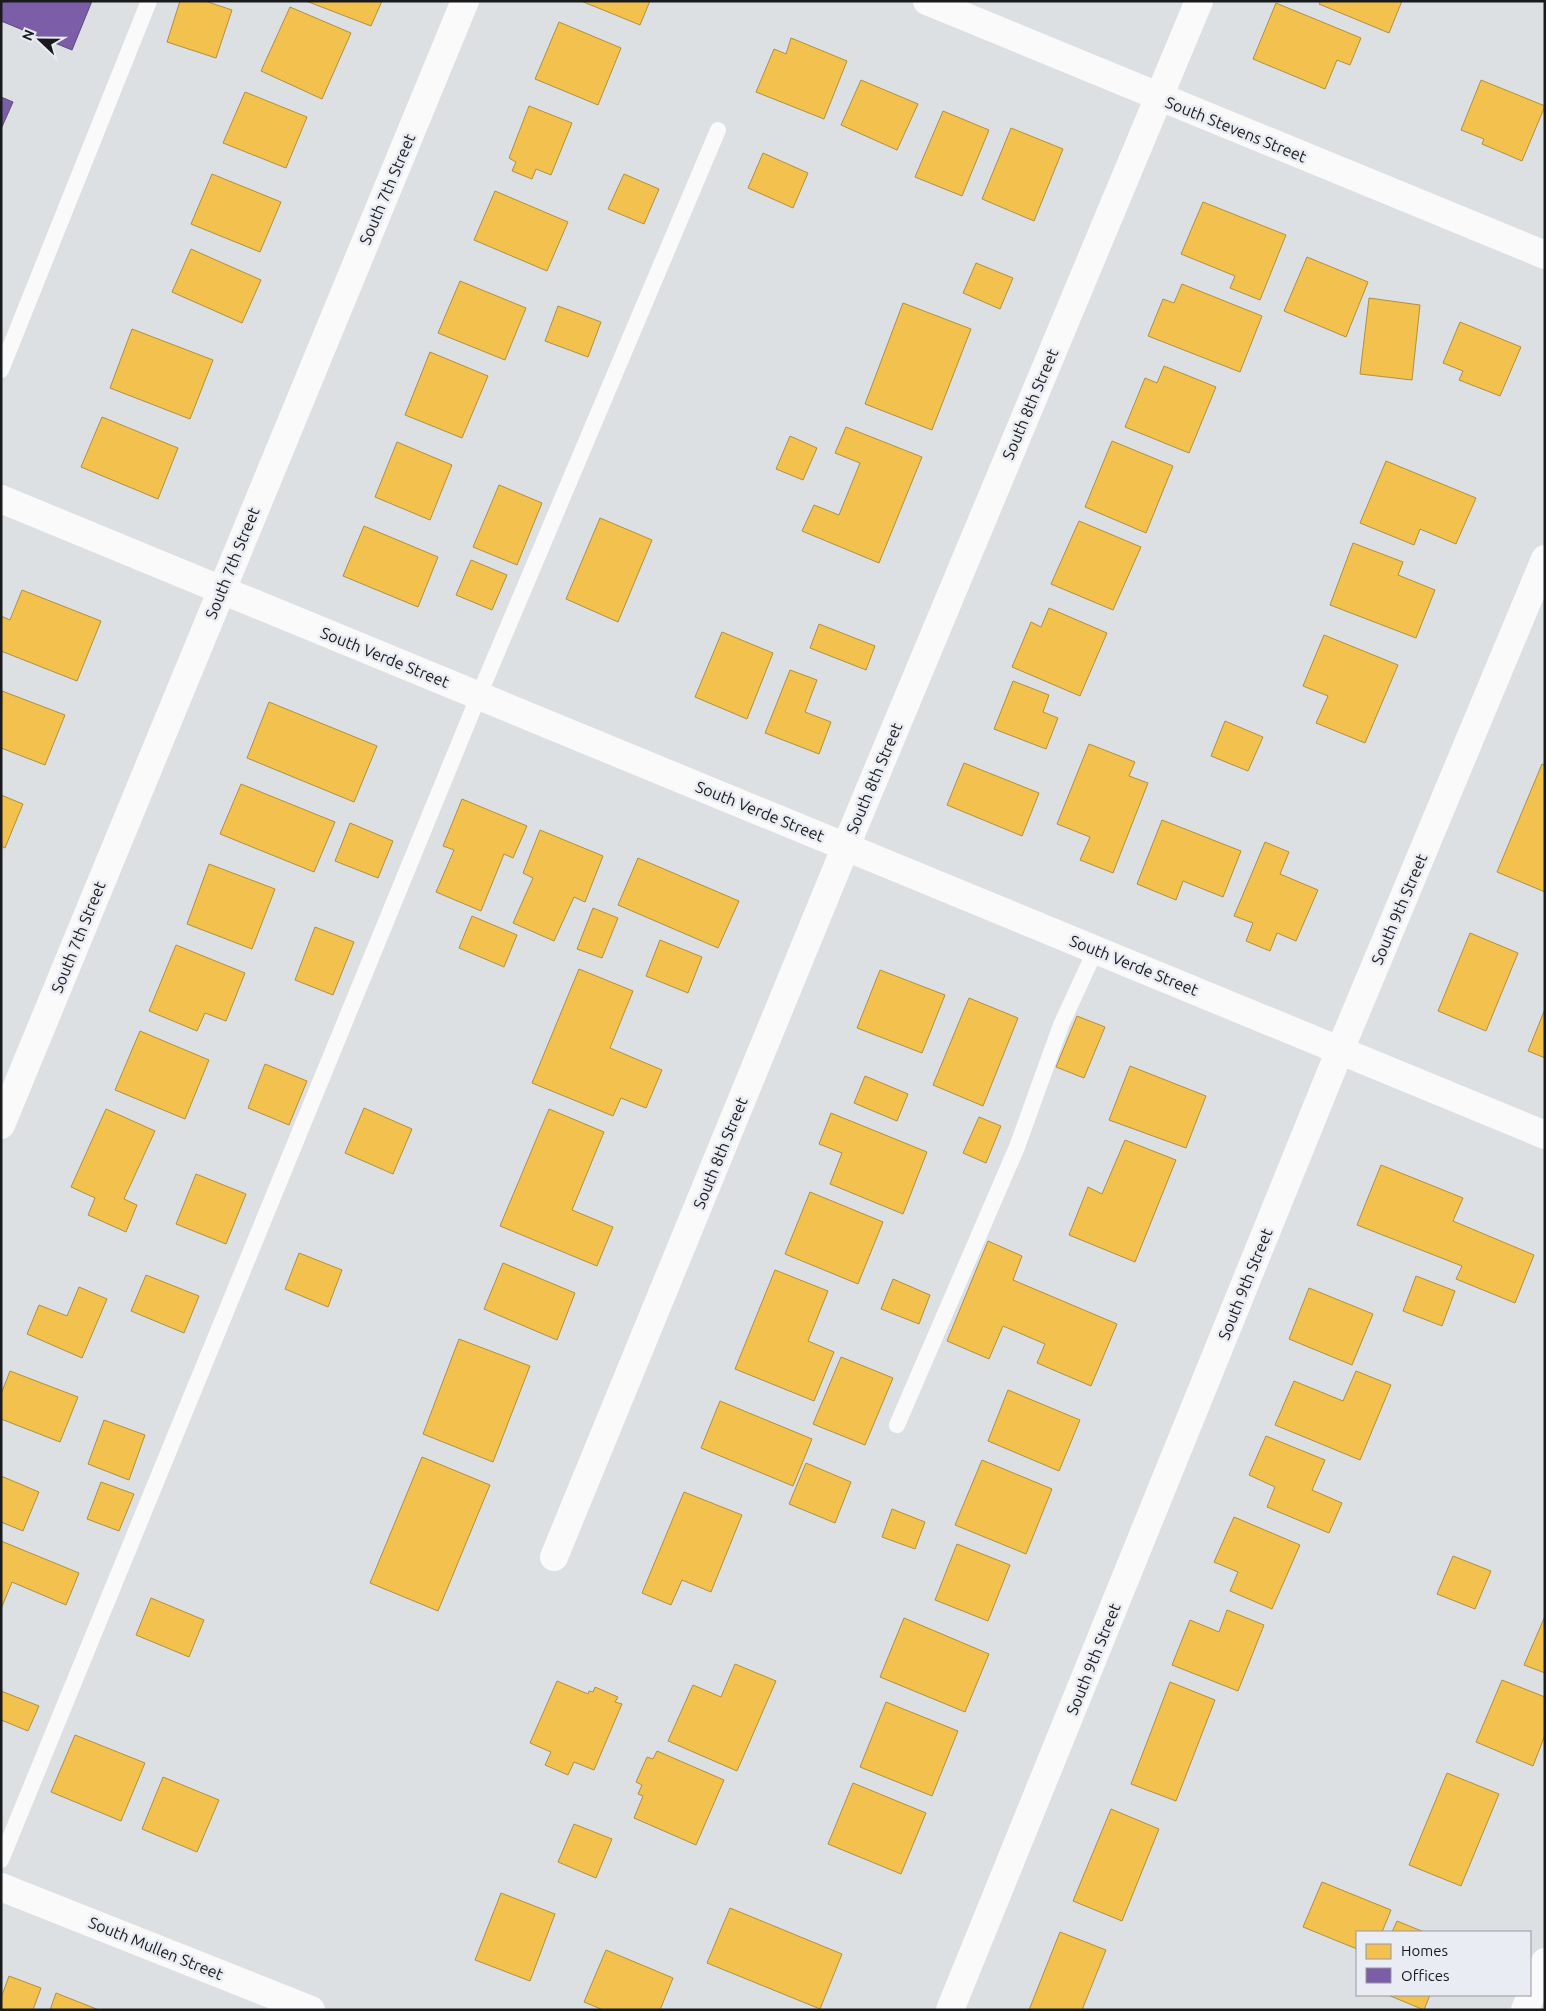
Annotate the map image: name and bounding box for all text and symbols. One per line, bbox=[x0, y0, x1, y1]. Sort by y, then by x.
north arrow bbox=[15, 15, 65, 65]
text: N bbox=[19, 27, 37, 43]
street label: South Stevens Street bbox=[1163, 92, 1310, 166]
street label: South 7th Street bbox=[356, 130, 419, 247]
street label: South 8th Street bbox=[999, 345, 1062, 462]
street label: South 7th Street bbox=[201, 504, 263, 621]
street label: South Verde Street bbox=[318, 623, 453, 691]
street label: South 8th Street bbox=[843, 719, 906, 836]
street label: South Verde Street bbox=[693, 777, 828, 845]
street label: South 9th Street bbox=[1368, 850, 1431, 967]
street label: South 7th Street bbox=[47, 878, 109, 995]
street label: South Verde Street bbox=[1067, 931, 1202, 999]
street label: South 8th Street bbox=[689, 1094, 751, 1211]
street label: South 9th Street bbox=[1214, 1225, 1276, 1342]
street label: South 9th Street bbox=[1062, 1600, 1124, 1717]
street label: South Mullen Street bbox=[86, 1913, 227, 1984]
legend bbox=[1356, 1931, 1531, 1996]
text: Homes bbox=[1401, 1942, 1448, 1959]
text: Offices bbox=[1401, 1967, 1449, 1984]

